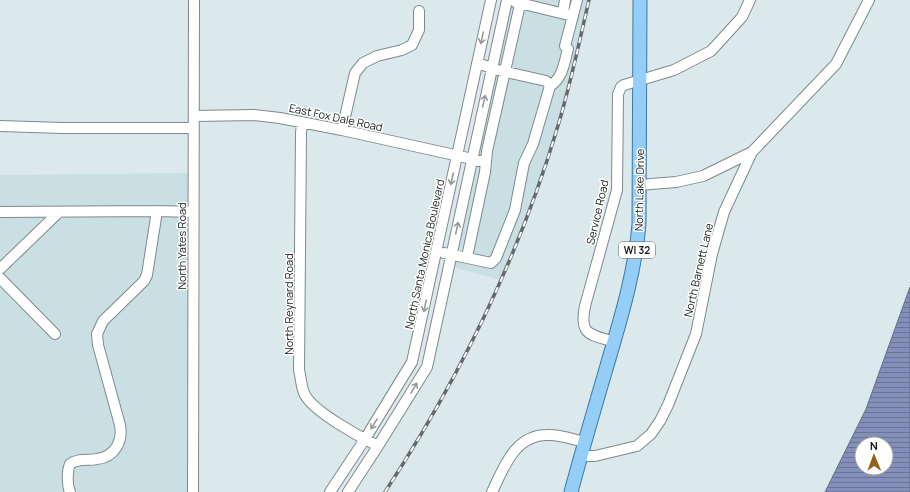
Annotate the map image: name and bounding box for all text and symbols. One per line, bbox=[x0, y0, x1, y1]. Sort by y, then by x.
one-way arrow bbox=[478, 31, 486, 44]
one-way arrow bbox=[481, 95, 489, 108]
street label: East Fox Dale Road bbox=[288, 100, 384, 134]
street label: North Lake Drive bbox=[631, 148, 647, 231]
one-way arrow bbox=[448, 172, 456, 185]
street label: North Santa Monica Boulevard bbox=[401, 178, 447, 330]
street label: Service Road bbox=[582, 178, 612, 246]
street label: North Yates Road bbox=[174, 202, 189, 290]
street label: North Barnett Lane bbox=[680, 221, 716, 318]
one-way arrow bbox=[453, 222, 461, 235]
road number: WI 32 bbox=[619, 242, 655, 258]
street label: North Reynard Road bbox=[281, 253, 296, 355]
one-way arrow bbox=[420, 299, 428, 312]
one-way arrow bbox=[410, 382, 418, 394]
one-way arrow bbox=[370, 418, 378, 430]
north arrow bbox=[854, 436, 894, 476]
text: N bbox=[870, 438, 878, 453]

